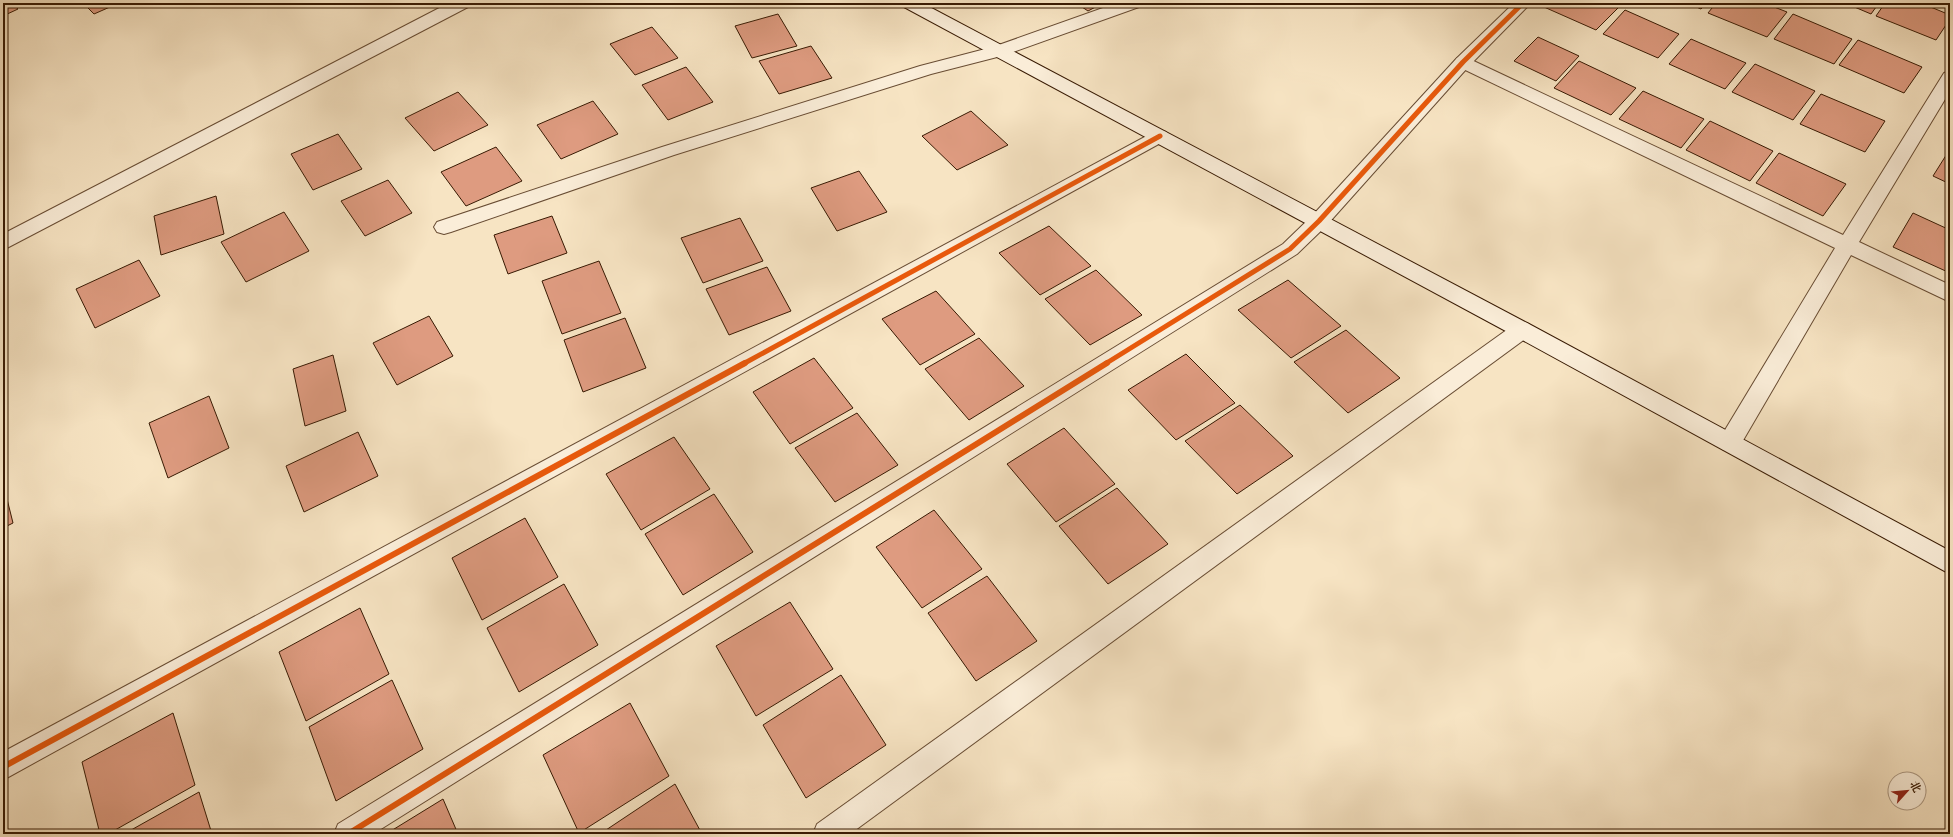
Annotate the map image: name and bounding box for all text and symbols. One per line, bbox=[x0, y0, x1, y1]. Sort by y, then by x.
north arrow bbox=[1887, 771, 1927, 811]
text: 北 bbox=[1907, 779, 1924, 795]

